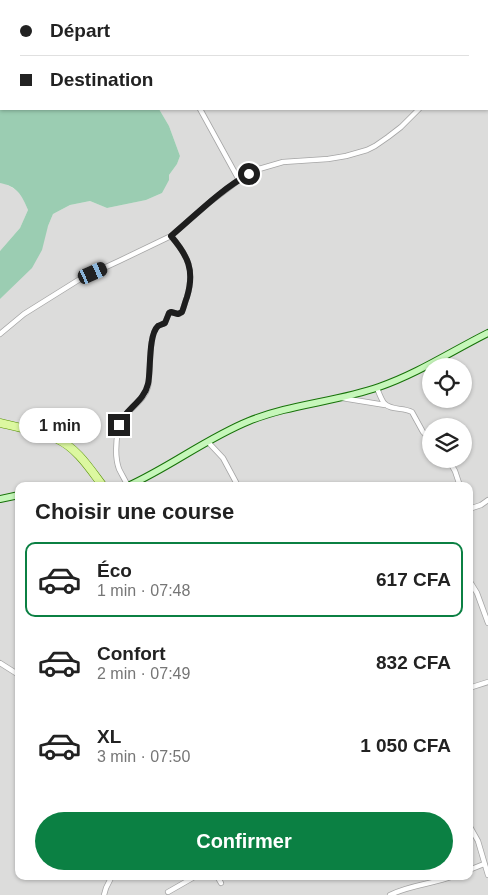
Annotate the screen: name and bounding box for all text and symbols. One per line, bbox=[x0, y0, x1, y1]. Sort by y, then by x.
text: Départ bbox=[50, 20, 110, 41]
text: Destination bbox=[50, 69, 153, 90]
route start bbox=[238, 163, 260, 185]
car bbox=[76, 260, 109, 286]
map controls bbox=[422, 358, 472, 468]
button: locate bbox=[422, 358, 472, 408]
callout: 1 min bbox=[19, 408, 102, 442]
route end bbox=[108, 414, 130, 436]
text: 1 min bbox=[39, 417, 81, 434]
button: layers bbox=[422, 418, 472, 468]
text: Choisir une course bbox=[35, 499, 234, 524]
icon: car bbox=[37, 557, 82, 602]
text: Éco bbox=[97, 560, 132, 581]
text: 617 CFA bbox=[376, 569, 451, 590]
text: 1 min · 07:48 bbox=[97, 582, 190, 599]
icon: car bbox=[37, 640, 82, 685]
text: Confort bbox=[97, 643, 166, 664]
text: 832 CFA bbox=[376, 652, 451, 673]
text: 2 min · 07:49 bbox=[97, 665, 190, 682]
icon: car bbox=[37, 723, 82, 768]
text: XL bbox=[97, 726, 121, 747]
text: 1 050 CFA bbox=[360, 735, 451, 756]
text: 3 min · 07:50 bbox=[97, 748, 190, 765]
button: Confirmer bbox=[35, 812, 453, 870]

